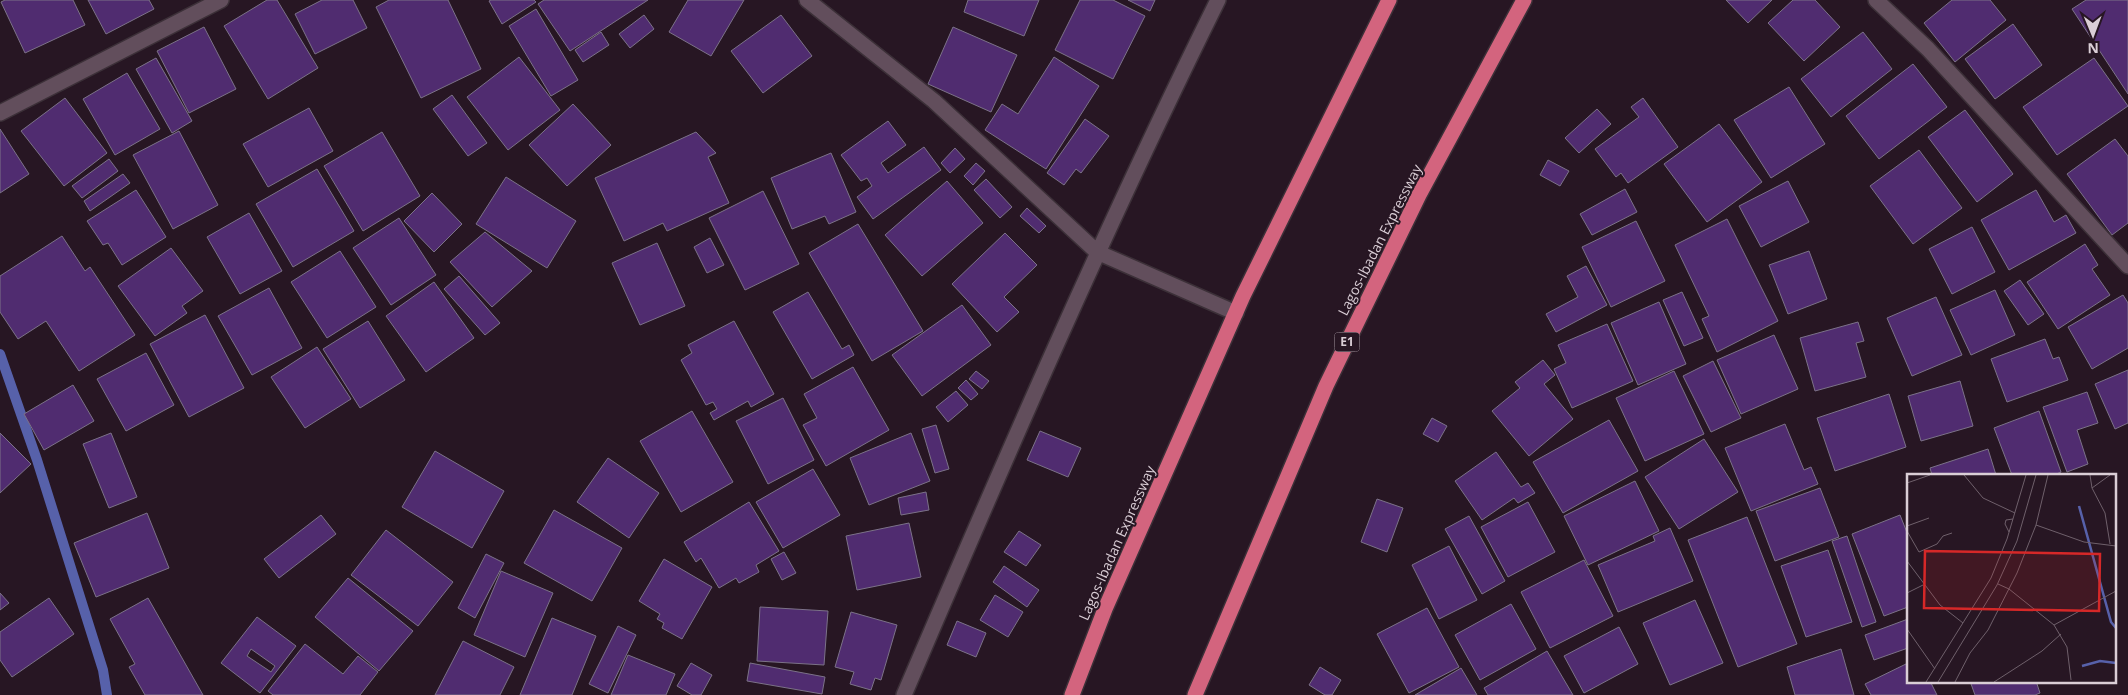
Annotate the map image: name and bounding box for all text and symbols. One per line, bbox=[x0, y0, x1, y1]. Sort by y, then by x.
north arrow bbox=[2068, 10, 2118, 60]
text: N bbox=[2087, 39, 2099, 58]
street label: Lagos-Ibadan Expressway bbox=[1333, 160, 1426, 319]
road number: E1 bbox=[1334, 332, 1360, 352]
street label: Lagos-Ibadan Expressway bbox=[1074, 462, 1160, 623]
inset map bbox=[1907, 474, 2116, 682]

